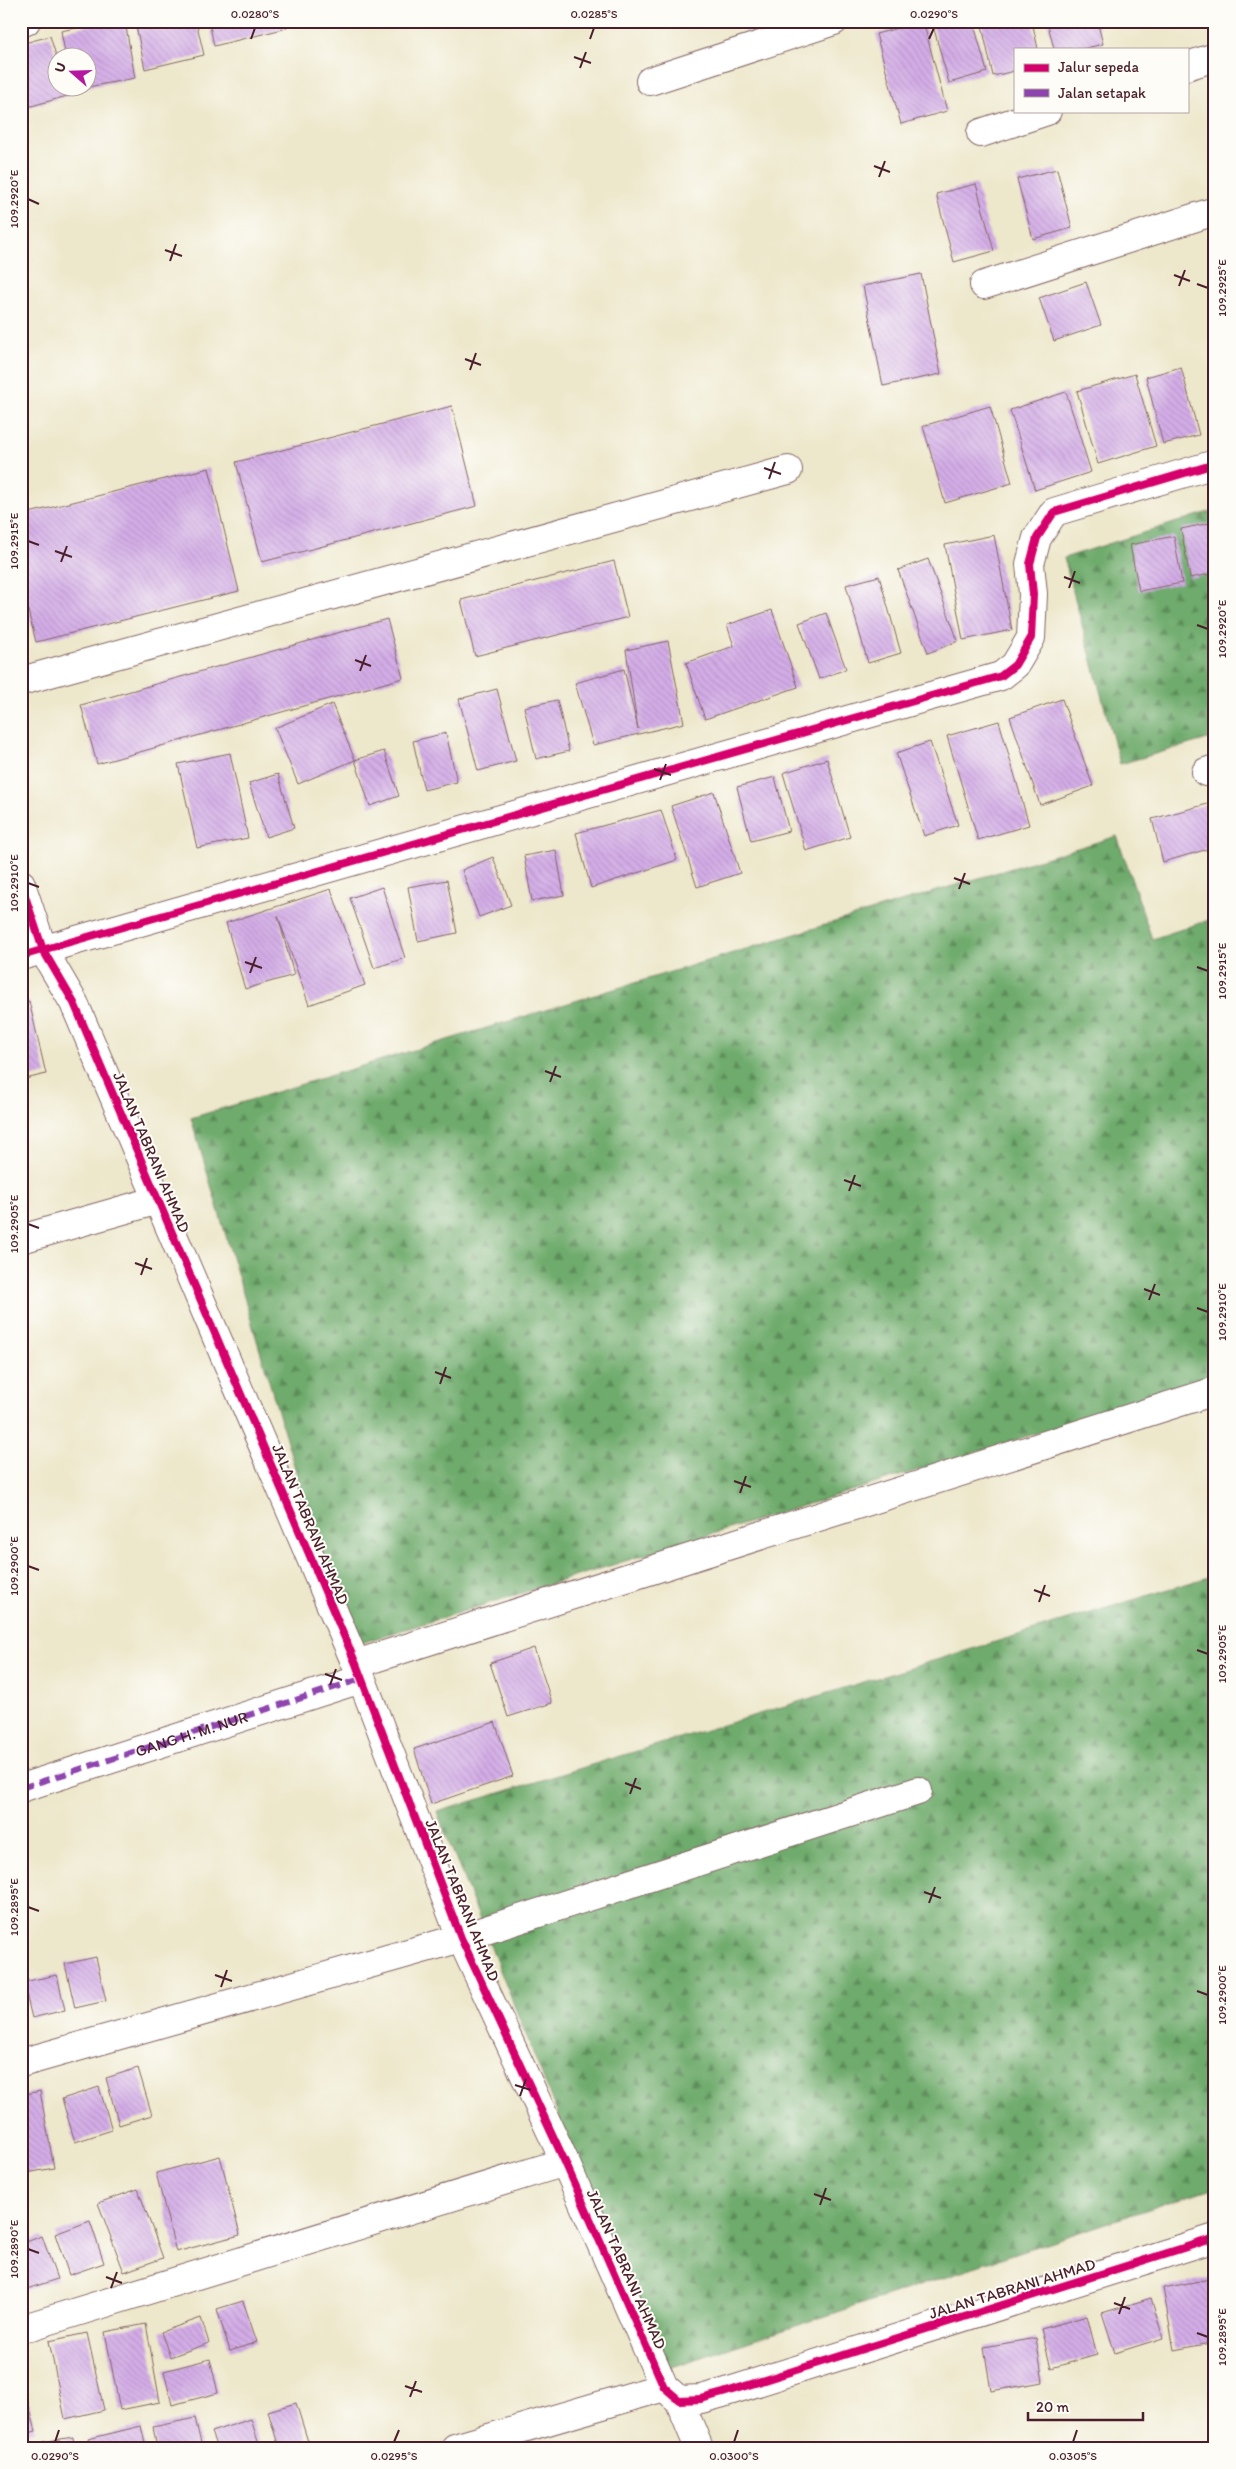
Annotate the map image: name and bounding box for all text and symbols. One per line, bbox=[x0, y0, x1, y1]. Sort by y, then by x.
text: 0.0280°S bbox=[231, 7, 279, 21]
text: 0.0285°S bbox=[570, 7, 618, 21]
text: 0.0290°S bbox=[910, 7, 958, 21]
north arrow bbox=[48, 48, 98, 98]
legend bbox=[1014, 48, 1188, 112]
text: Jalur sepeda bbox=[1058, 58, 1139, 76]
text: U bbox=[51, 60, 70, 75]
text: Jalan setapak bbox=[1058, 84, 1146, 102]
text: 109.2920°E bbox=[7, 169, 21, 228]
text: 109.2925°E bbox=[1215, 259, 1229, 317]
text: 109.2915°E bbox=[7, 512, 21, 569]
text: 109.2920°E bbox=[1215, 599, 1229, 658]
text: 109.2910°E bbox=[7, 854, 21, 912]
text: 109.2915°E bbox=[1215, 942, 1229, 999]
street label: JALAN TABRANI AHMAD bbox=[109, 1069, 194, 1236]
text: 109.2905°E bbox=[7, 1194, 21, 1253]
text: 109.2910°E bbox=[1215, 1283, 1229, 1341]
street label: JALAN TABRANI AHMAD bbox=[268, 1441, 353, 1608]
text: 109.2900°E bbox=[7, 1536, 21, 1596]
text: 109.2905°E bbox=[1215, 1624, 1229, 1683]
street label: GANG H. M. NUR bbox=[133, 1707, 250, 1761]
street label: JALAN TABRANI AHMAD bbox=[421, 1816, 504, 1984]
text: 109.2895°E bbox=[7, 1878, 21, 1936]
text: 109.2900°E bbox=[1215, 1965, 1229, 2025]
street label: JALAN TABRANI AHMAD bbox=[583, 2186, 671, 2353]
text: 109.2890°E bbox=[7, 2219, 21, 2278]
street label: JALAN TABRANI AHMAD bbox=[927, 2254, 1098, 2323]
text: 109.2895°E bbox=[1215, 2308, 1229, 2366]
scale bar bbox=[1028, 2389, 1144, 2421]
text: 20 m bbox=[1036, 2398, 1070, 2416]
text: 0.0290°S bbox=[31, 2449, 79, 2463]
text: 0.0295°S bbox=[371, 2449, 418, 2463]
text: 0.0300°S bbox=[709, 2449, 759, 2463]
text: 0.0305°S bbox=[1049, 2449, 1097, 2463]

